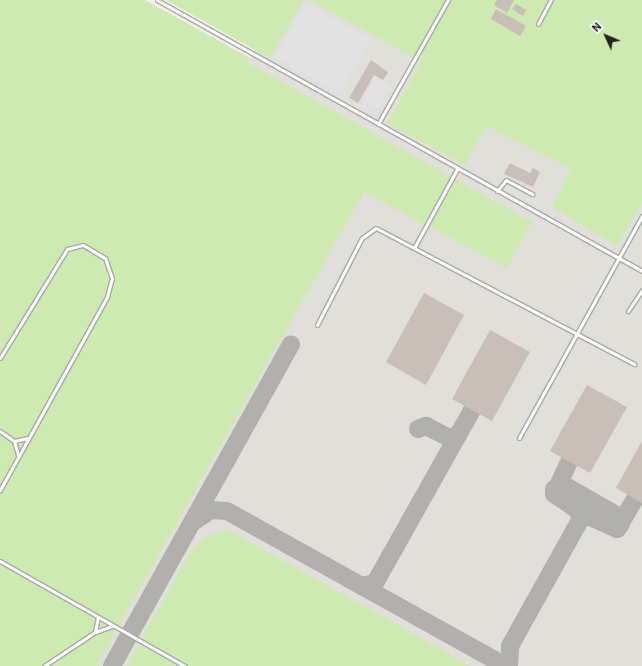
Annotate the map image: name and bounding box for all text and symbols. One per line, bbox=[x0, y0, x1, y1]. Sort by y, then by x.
north arrow bbox=[586, 16, 626, 56]
text: N bbox=[590, 20, 604, 35]

